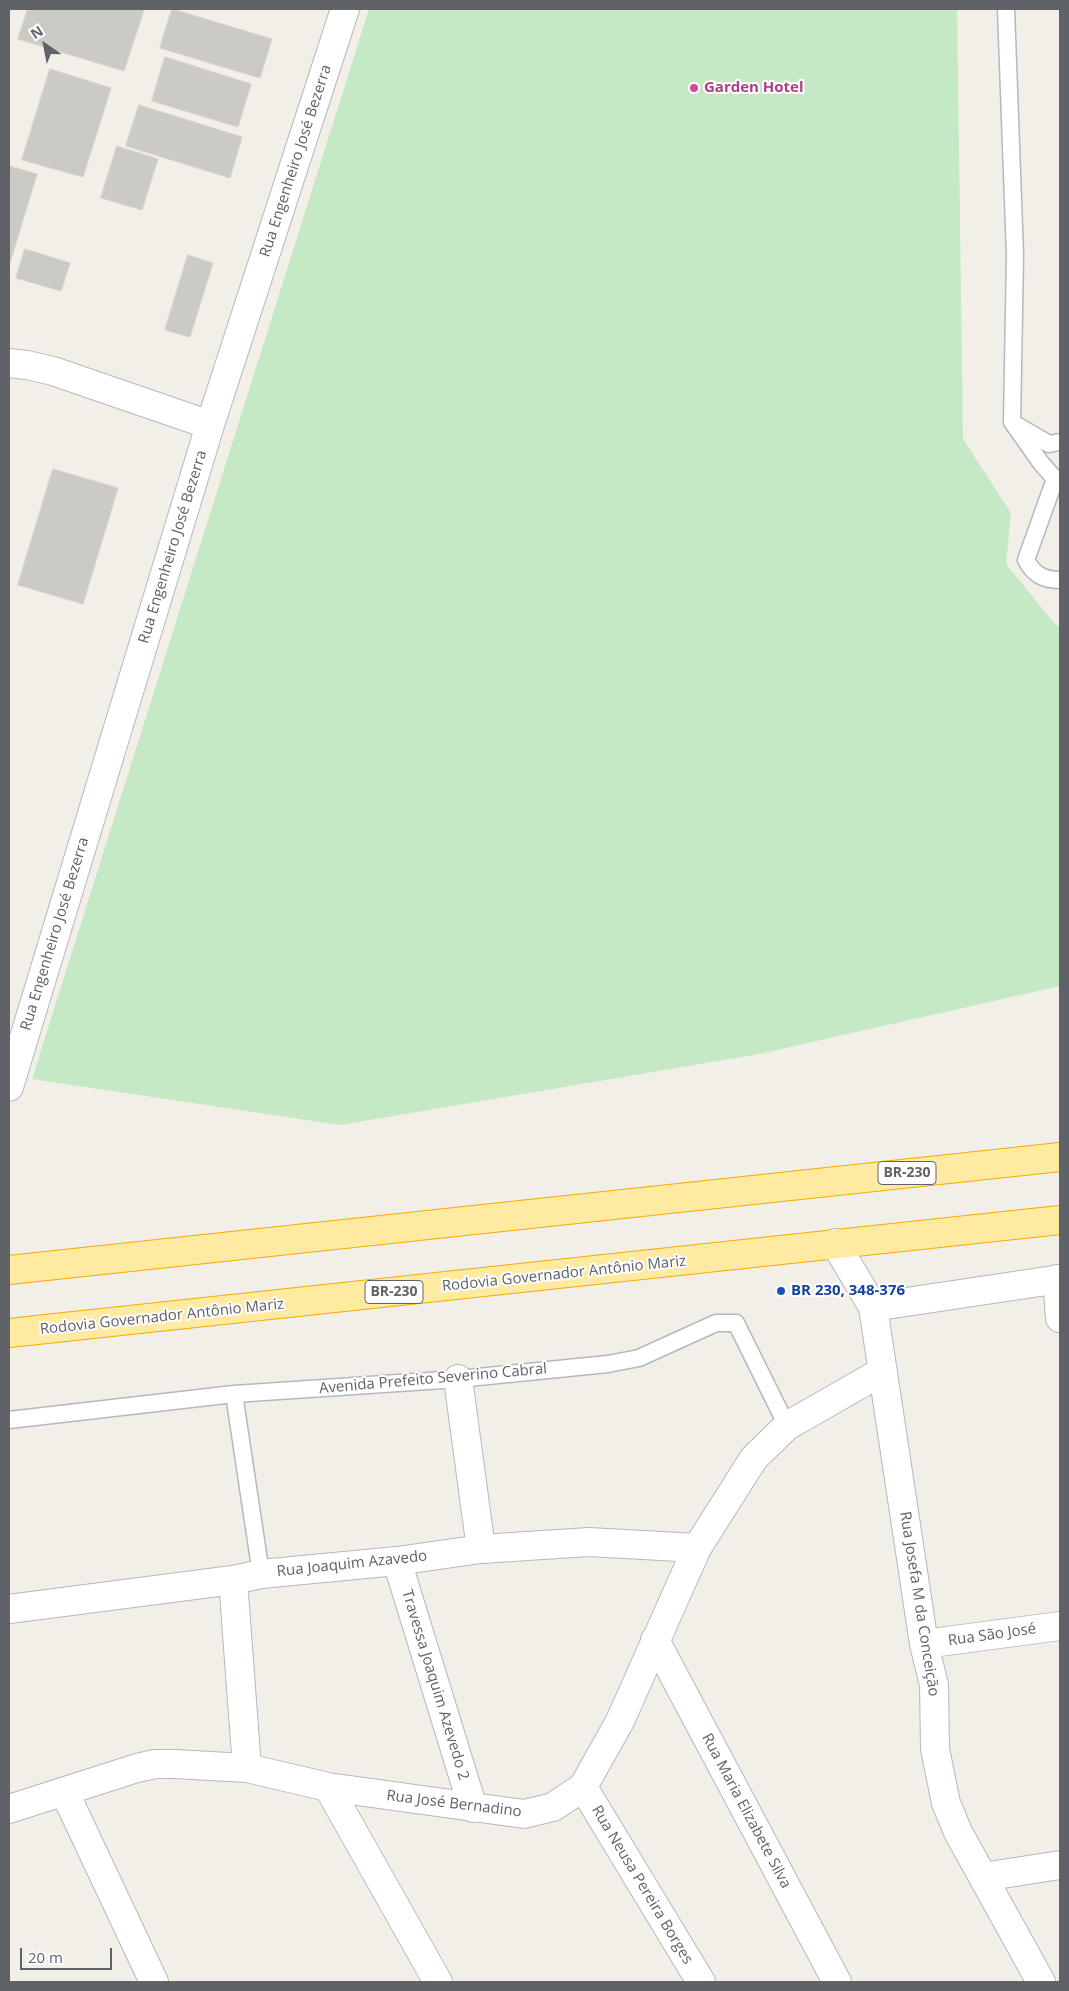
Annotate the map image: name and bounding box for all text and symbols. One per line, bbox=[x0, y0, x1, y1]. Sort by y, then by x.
north arrow bbox=[20, 20, 70, 70]
text: N bbox=[27, 21, 47, 43]
street label: Rua Engenheiro José Bezerra bbox=[256, 63, 336, 259]
place label: Garden Hotel bbox=[704, 79, 804, 97]
marker: Garden Hotel bbox=[688, 82, 700, 94]
street label: Rua Engenheiro José Bezerra bbox=[135, 448, 211, 646]
street label: Rua Engenheiro José Bezerra bbox=[17, 835, 93, 1033]
road number: BR-230 bbox=[878, 1162, 936, 1184]
street label: Rodovia Governador Antônio Mariz bbox=[441, 1252, 687, 1296]
road number: BR-230 bbox=[365, 1280, 423, 1304]
place label: BR 230, 348-376 bbox=[791, 1282, 905, 1300]
marker: BR 230, 348-376 bbox=[775, 1285, 787, 1297]
street label: Rodovia Governador Antônio Mariz bbox=[39, 1295, 285, 1339]
street label: Avenida Prefeito Severino Cabral bbox=[318, 1360, 548, 1398]
street label: Rua Josefa M da Conceição bbox=[895, 1510, 943, 1698]
street label: Rua Joaquim Azavedo bbox=[276, 1547, 428, 1581]
street label: Travessa Joaquim Azevedo 2 bbox=[397, 1588, 473, 1782]
street label: Rua São José bbox=[947, 1620, 1037, 1650]
street label: Rua Maria Elizabete Silva bbox=[697, 1730, 795, 1892]
street label: Rua José Bernadino bbox=[385, 1787, 523, 1821]
street label: Rua Neusa Pereira Borges bbox=[587, 1802, 697, 1968]
scale bar bbox=[22, 1938, 115, 1970]
text: 20 m bbox=[28, 1947, 63, 1967]

